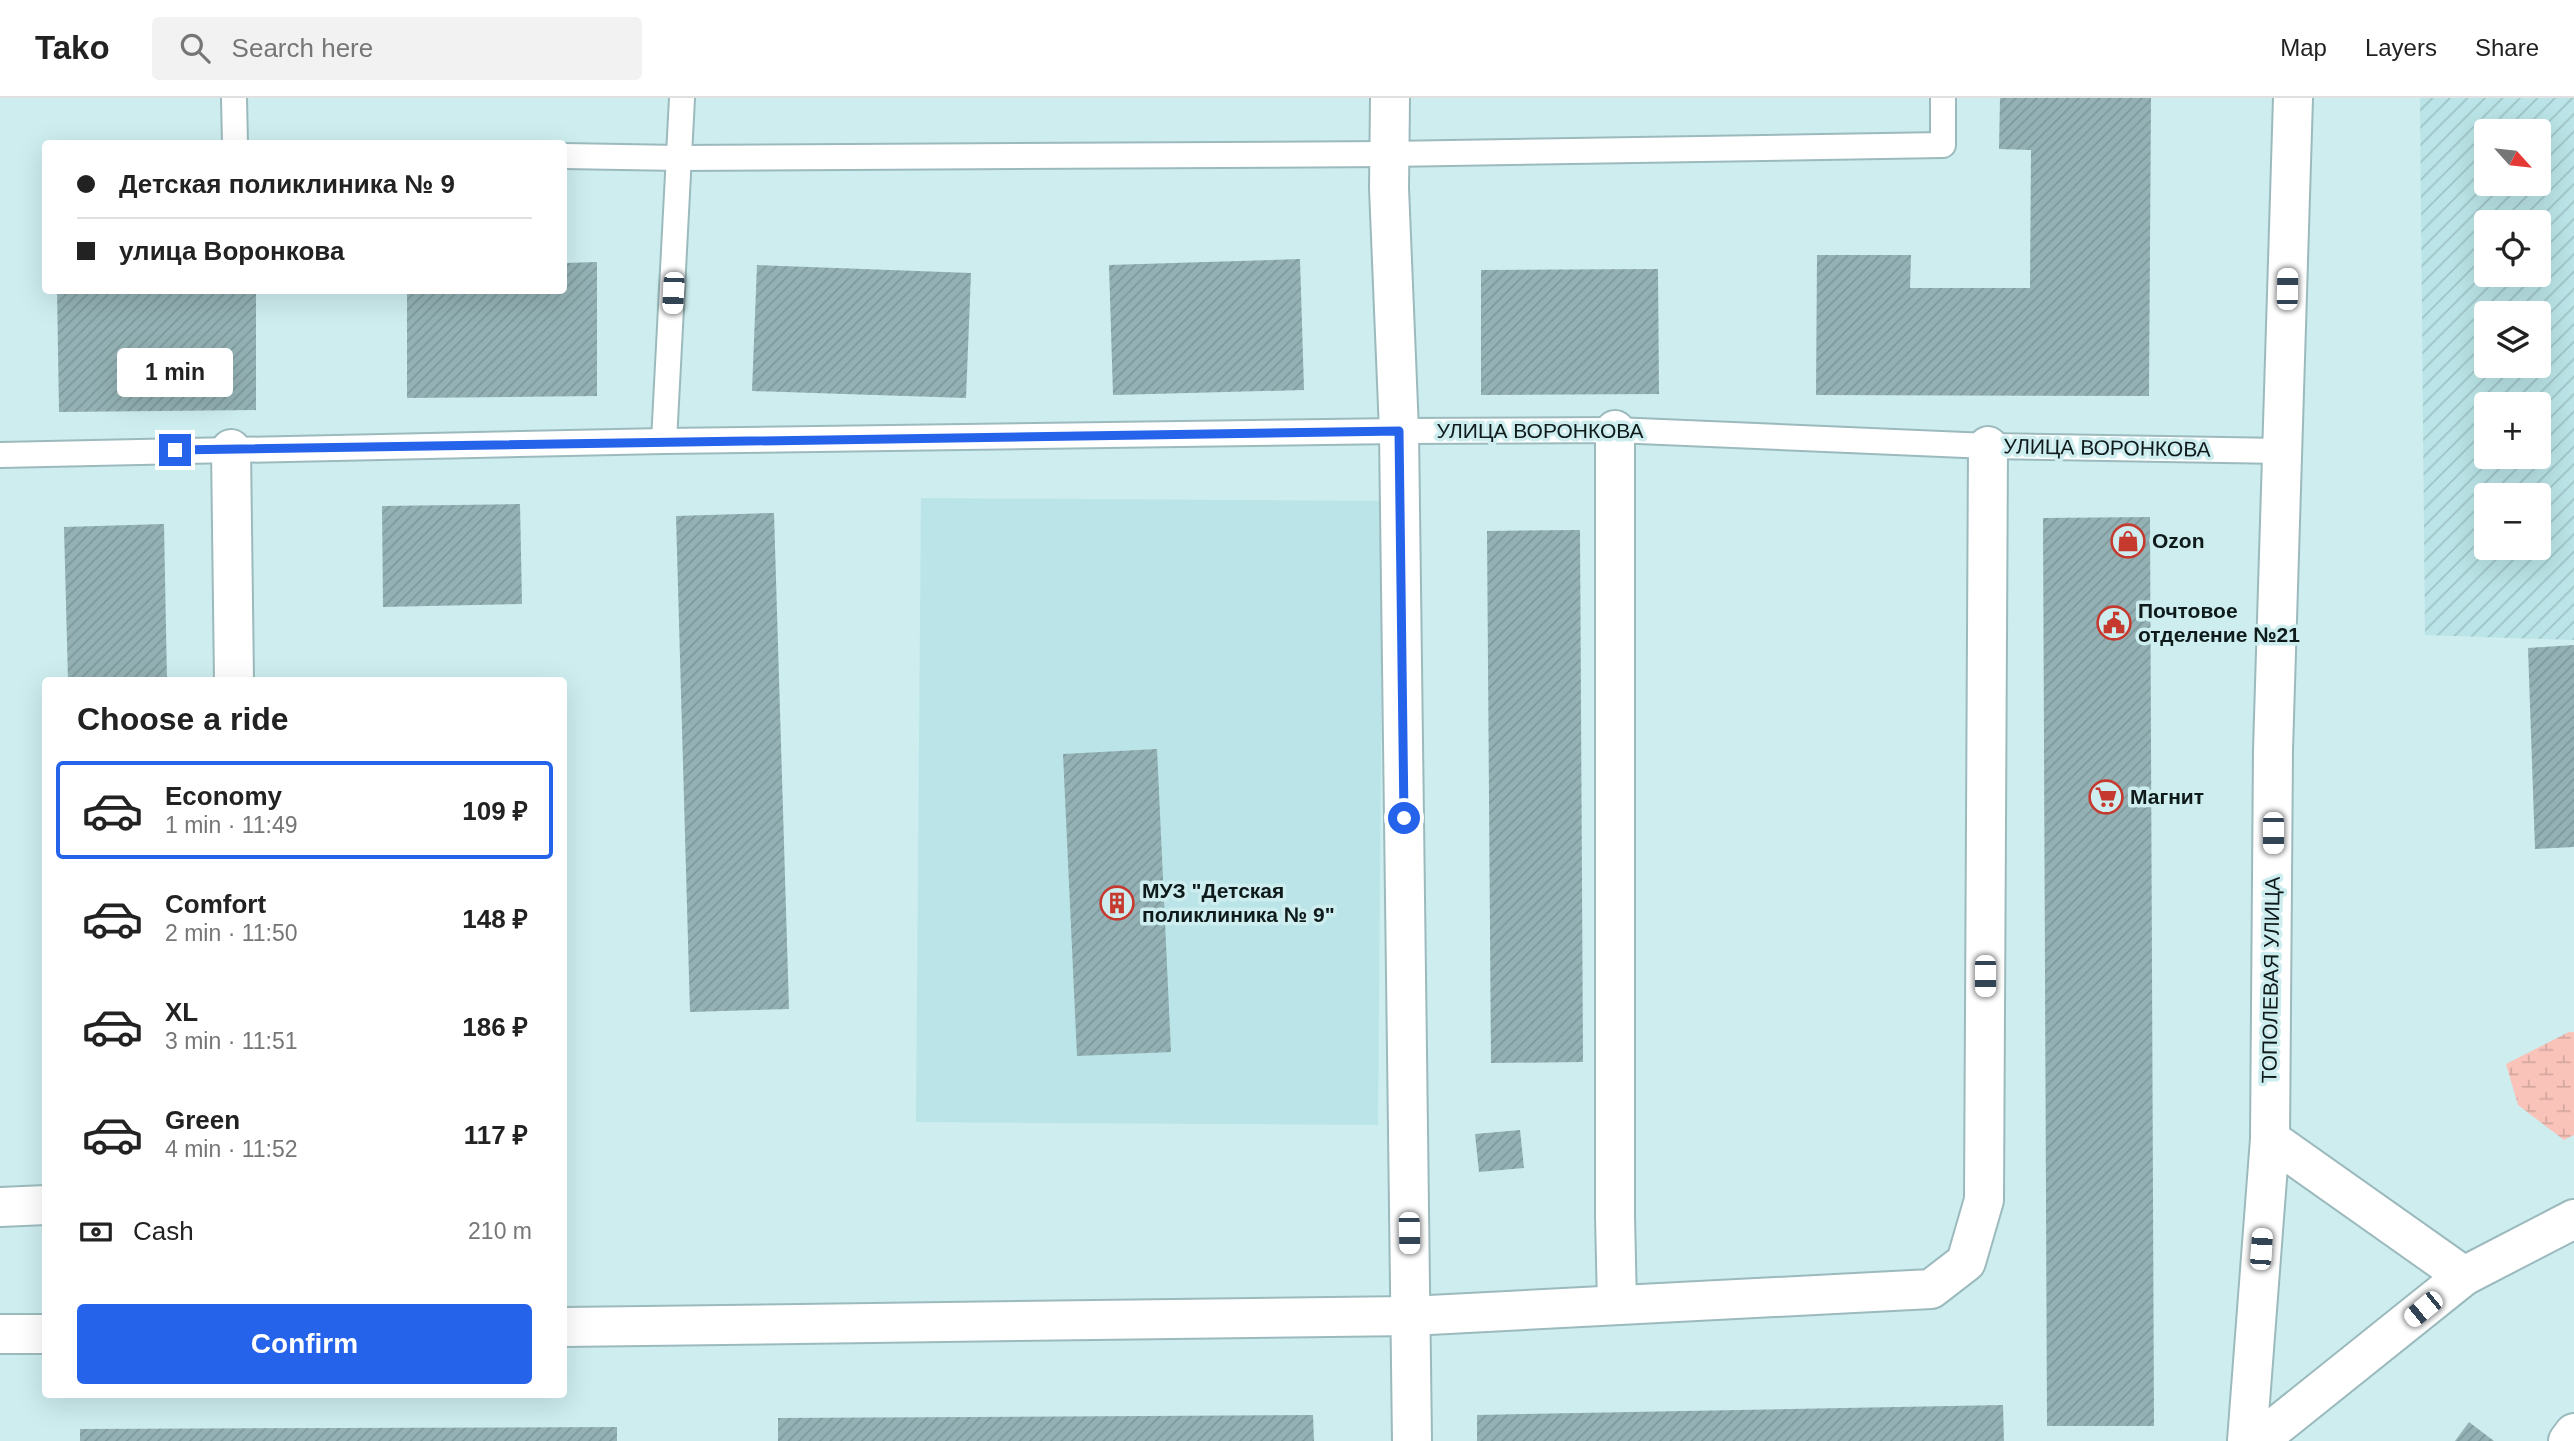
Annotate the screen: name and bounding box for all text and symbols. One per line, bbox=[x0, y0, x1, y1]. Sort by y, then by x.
search box bbox=[152, 17, 642, 80]
text: Tako bbox=[35, 29, 110, 66]
icon: search bbox=[176, 29, 214, 67]
text: Search here bbox=[232, 33, 373, 63]
text: Map bbox=[2280, 34, 2327, 61]
text: Layers bbox=[2365, 34, 2437, 61]
text: Share bbox=[2475, 34, 2539, 61]
north arrow bbox=[2474, 119, 2552, 196]
map controls bbox=[2474, 119, 2551, 560]
text: Детская поликлиника № 9 bbox=[119, 169, 455, 199]
button: locate bbox=[2474, 210, 2551, 287]
text: улица Воронкова bbox=[119, 236, 344, 266]
car bbox=[2277, 268, 2298, 310]
car bbox=[662, 271, 685, 315]
button: layers bbox=[2474, 301, 2551, 378]
callout: 1 min bbox=[117, 348, 233, 398]
text: 1 min bbox=[145, 359, 205, 385]
button: + bbox=[2474, 392, 2551, 469]
street label: УЛИЦА ВОРОНКОВА bbox=[1436, 419, 1644, 442]
route end bbox=[159, 434, 191, 466]
street label: УЛИЦА ВОРОНКОВА bbox=[2003, 434, 2211, 461]
button: − bbox=[2474, 483, 2551, 560]
shop icon: Ozon bbox=[2109, 522, 2147, 560]
place label: Ozon bbox=[2152, 529, 2205, 552]
place label: Почтовое отделение №21 bbox=[2138, 599, 2300, 646]
public building icon: Почтовое отделение №21 bbox=[2095, 604, 2133, 642]
text: Choose a ride bbox=[77, 701, 289, 737]
supermarket icon: Магнит bbox=[2087, 778, 2125, 816]
icon: car bbox=[81, 779, 144, 842]
text: Economy bbox=[165, 781, 282, 811]
place label: Магнит bbox=[2130, 785, 2204, 808]
text: 109 ₽ bbox=[462, 796, 528, 826]
route start bbox=[1388, 802, 1420, 834]
text: 1 min · 11:49 bbox=[165, 812, 298, 838]
car bbox=[2263, 812, 2284, 854]
street label: ТОПОЛЕВАЯ УЛИЦА bbox=[2257, 877, 2284, 1083]
place label: МУЗ "Детская поликлиника № 9" bbox=[1142, 879, 1335, 926]
building icon: МУЗ "Детская поликлиника № 9" bbox=[1098, 884, 1136, 922]
icon: car bbox=[81, 887, 144, 950]
text: Comfort bbox=[165, 889, 266, 919]
text: 148 ₽ bbox=[462, 904, 528, 934]
text: 2 min · 11:50 bbox=[165, 920, 298, 946]
car bbox=[1975, 955, 1996, 997]
icon: car bbox=[81, 995, 144, 1058]
text: XL bbox=[165, 997, 198, 1027]
text: 186 ₽ bbox=[462, 1012, 528, 1042]
text: 3 min · 11:51 bbox=[165, 1028, 298, 1054]
icon: car bbox=[81, 1103, 144, 1166]
text: Green bbox=[165, 1105, 240, 1135]
text: 117 ₽ bbox=[464, 1120, 528, 1150]
text: 4 min · 11:52 bbox=[165, 1136, 298, 1162]
car bbox=[1399, 1212, 1420, 1254]
icon: cash bbox=[77, 1213, 115, 1251]
text: Cash bbox=[133, 1216, 194, 1246]
text: 210 m bbox=[468, 1218, 532, 1244]
car bbox=[2250, 1227, 2273, 1271]
car bbox=[2401, 1288, 2446, 1330]
button: Confirm bbox=[77, 1304, 532, 1384]

